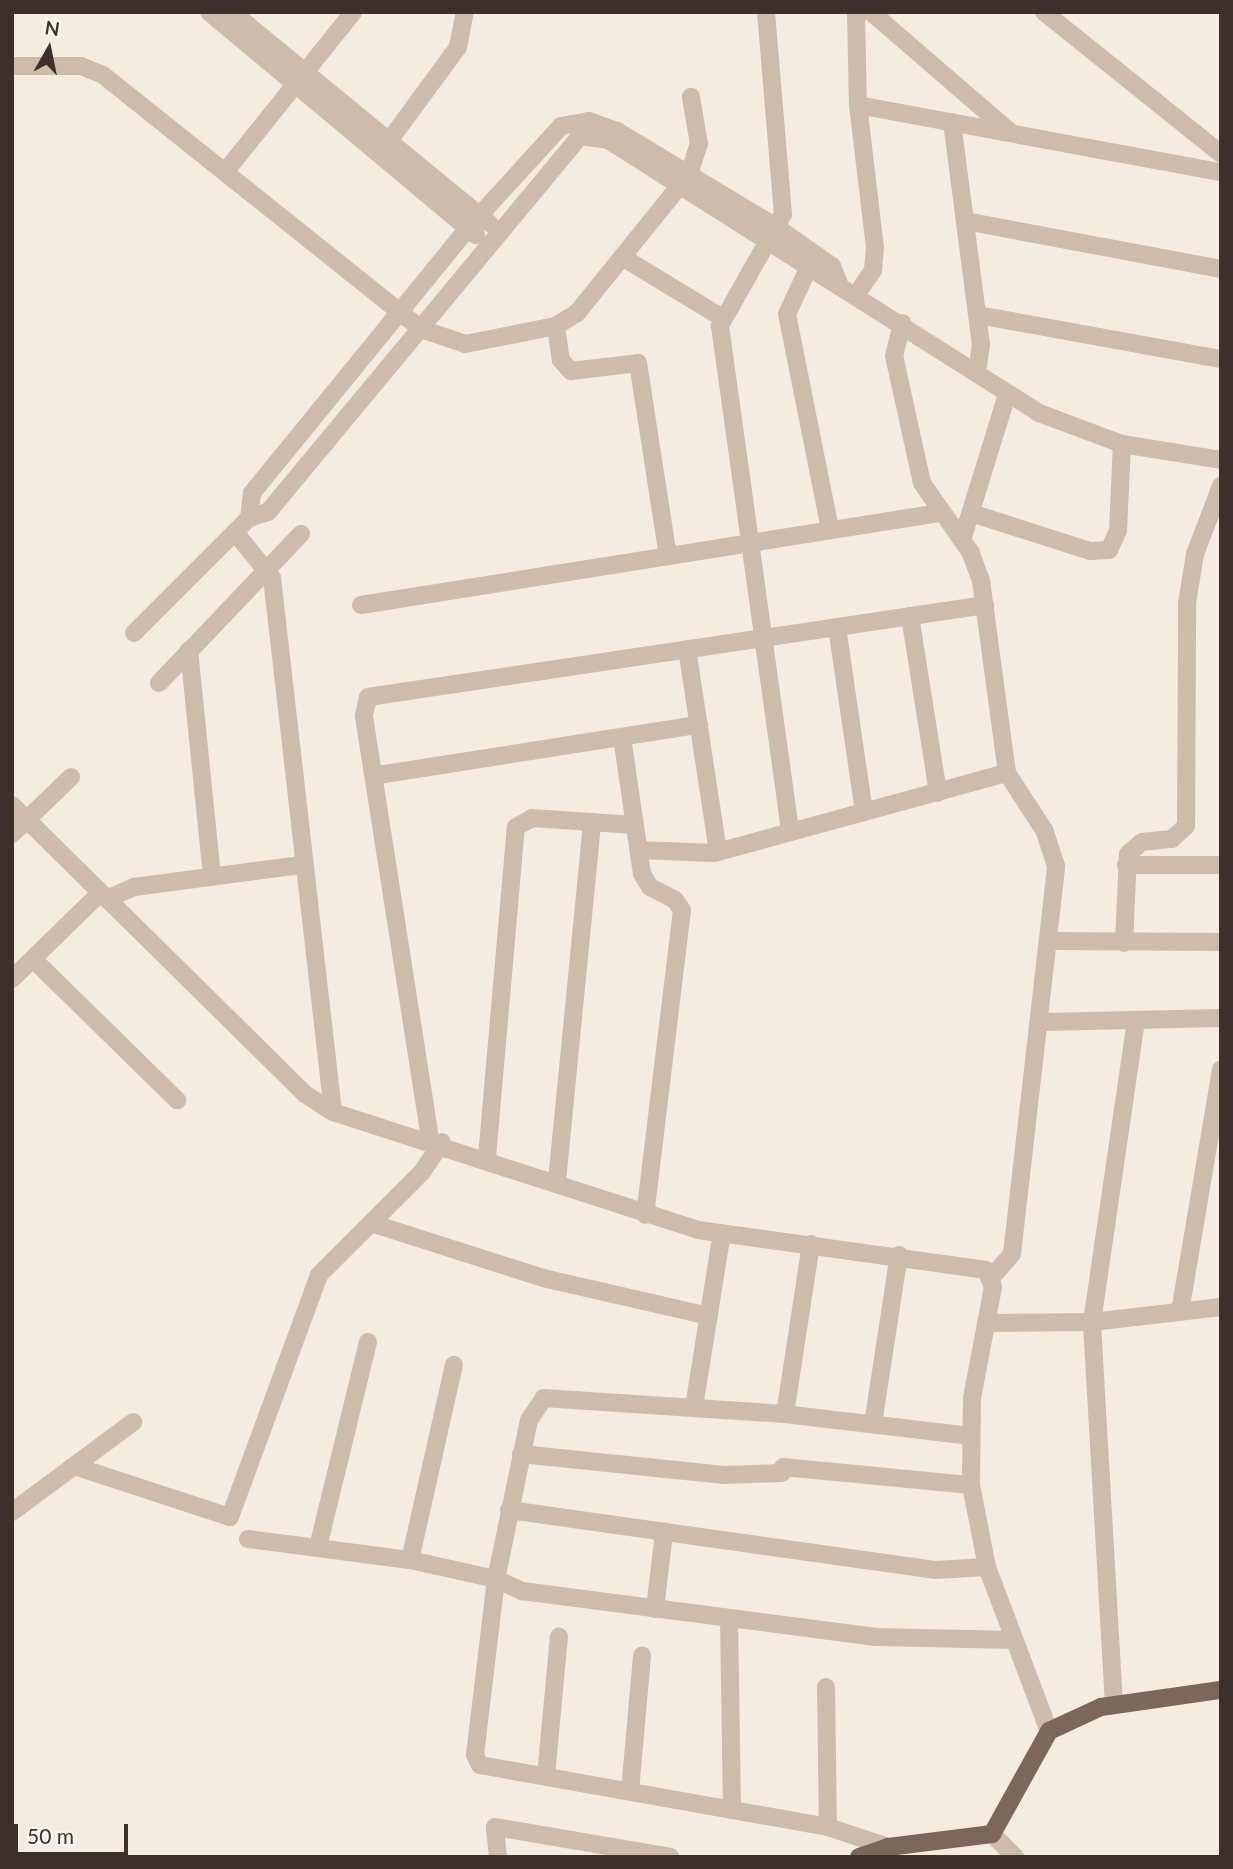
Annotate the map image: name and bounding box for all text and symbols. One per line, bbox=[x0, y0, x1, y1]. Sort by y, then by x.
north arrow bbox=[14, 14, 84, 84]
text: N bbox=[43, 15, 61, 40]
scale bar bbox=[18, 1810, 131, 1854]
text: 50 m bbox=[27, 1823, 74, 1848]

